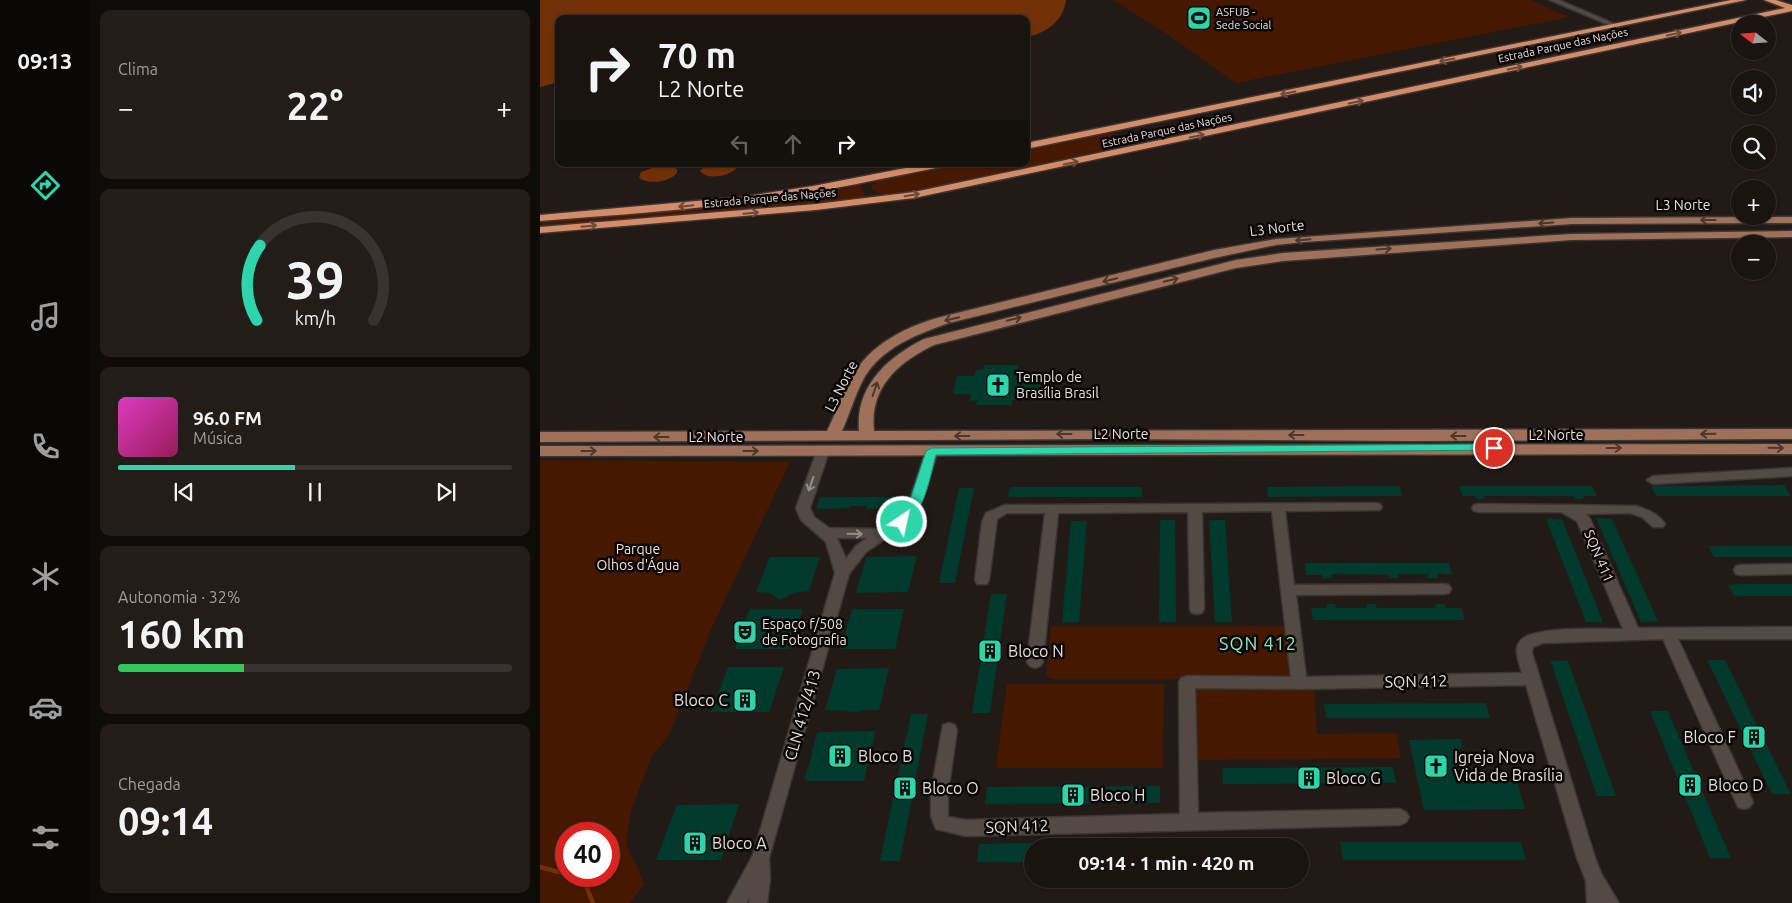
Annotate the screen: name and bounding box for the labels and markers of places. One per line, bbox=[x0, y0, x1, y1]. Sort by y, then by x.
sports icon: ASFUB - Sede Social bbox=[1186, 5, 1212, 31]
place label: ASFUB - Sede Social bbox=[1216, 6, 1272, 31]
place label: Templo de Brasília Brasil bbox=[1016, 369, 1099, 401]
church icon: Templo de Brasília Brasil bbox=[985, 372, 1011, 398]
pin bbox=[1473, 427, 1515, 469]
place label: Espaço f/508 de Fotografia bbox=[762, 616, 847, 648]
theatre icon: Espaço f/508 de Fotografia bbox=[732, 619, 758, 645]
building icon: Bloco N bbox=[977, 638, 1003, 664]
place label: Bloco N bbox=[1008, 642, 1064, 660]
building icon: Bloco C bbox=[732, 687, 758, 713]
place label: Bloco C bbox=[674, 691, 728, 709]
building icon: Bloco F bbox=[1741, 724, 1767, 750]
place label: Bloco F bbox=[1683, 728, 1736, 746]
building icon: Bloco B bbox=[827, 743, 853, 769]
place label: Bloco B bbox=[858, 747, 912, 765]
place label: Igreja Nova Vida de Brasília bbox=[1454, 748, 1563, 784]
church icon: Igreja Nova Vida de Brasília bbox=[1423, 753, 1449, 779]
building icon: Bloco G bbox=[1296, 765, 1322, 791]
place label: Bloco G bbox=[1326, 769, 1381, 787]
building icon: Bloco D bbox=[1677, 772, 1703, 798]
building icon: Bloco O bbox=[892, 775, 918, 801]
place label: Bloco D bbox=[1708, 776, 1763, 794]
place label: Bloco O bbox=[922, 779, 979, 797]
building icon: Bloco H bbox=[1060, 782, 1086, 808]
place label: Bloco H bbox=[1090, 786, 1145, 804]
building icon: Bloco A bbox=[682, 830, 708, 856]
place label: Bloco A bbox=[712, 834, 767, 852]

